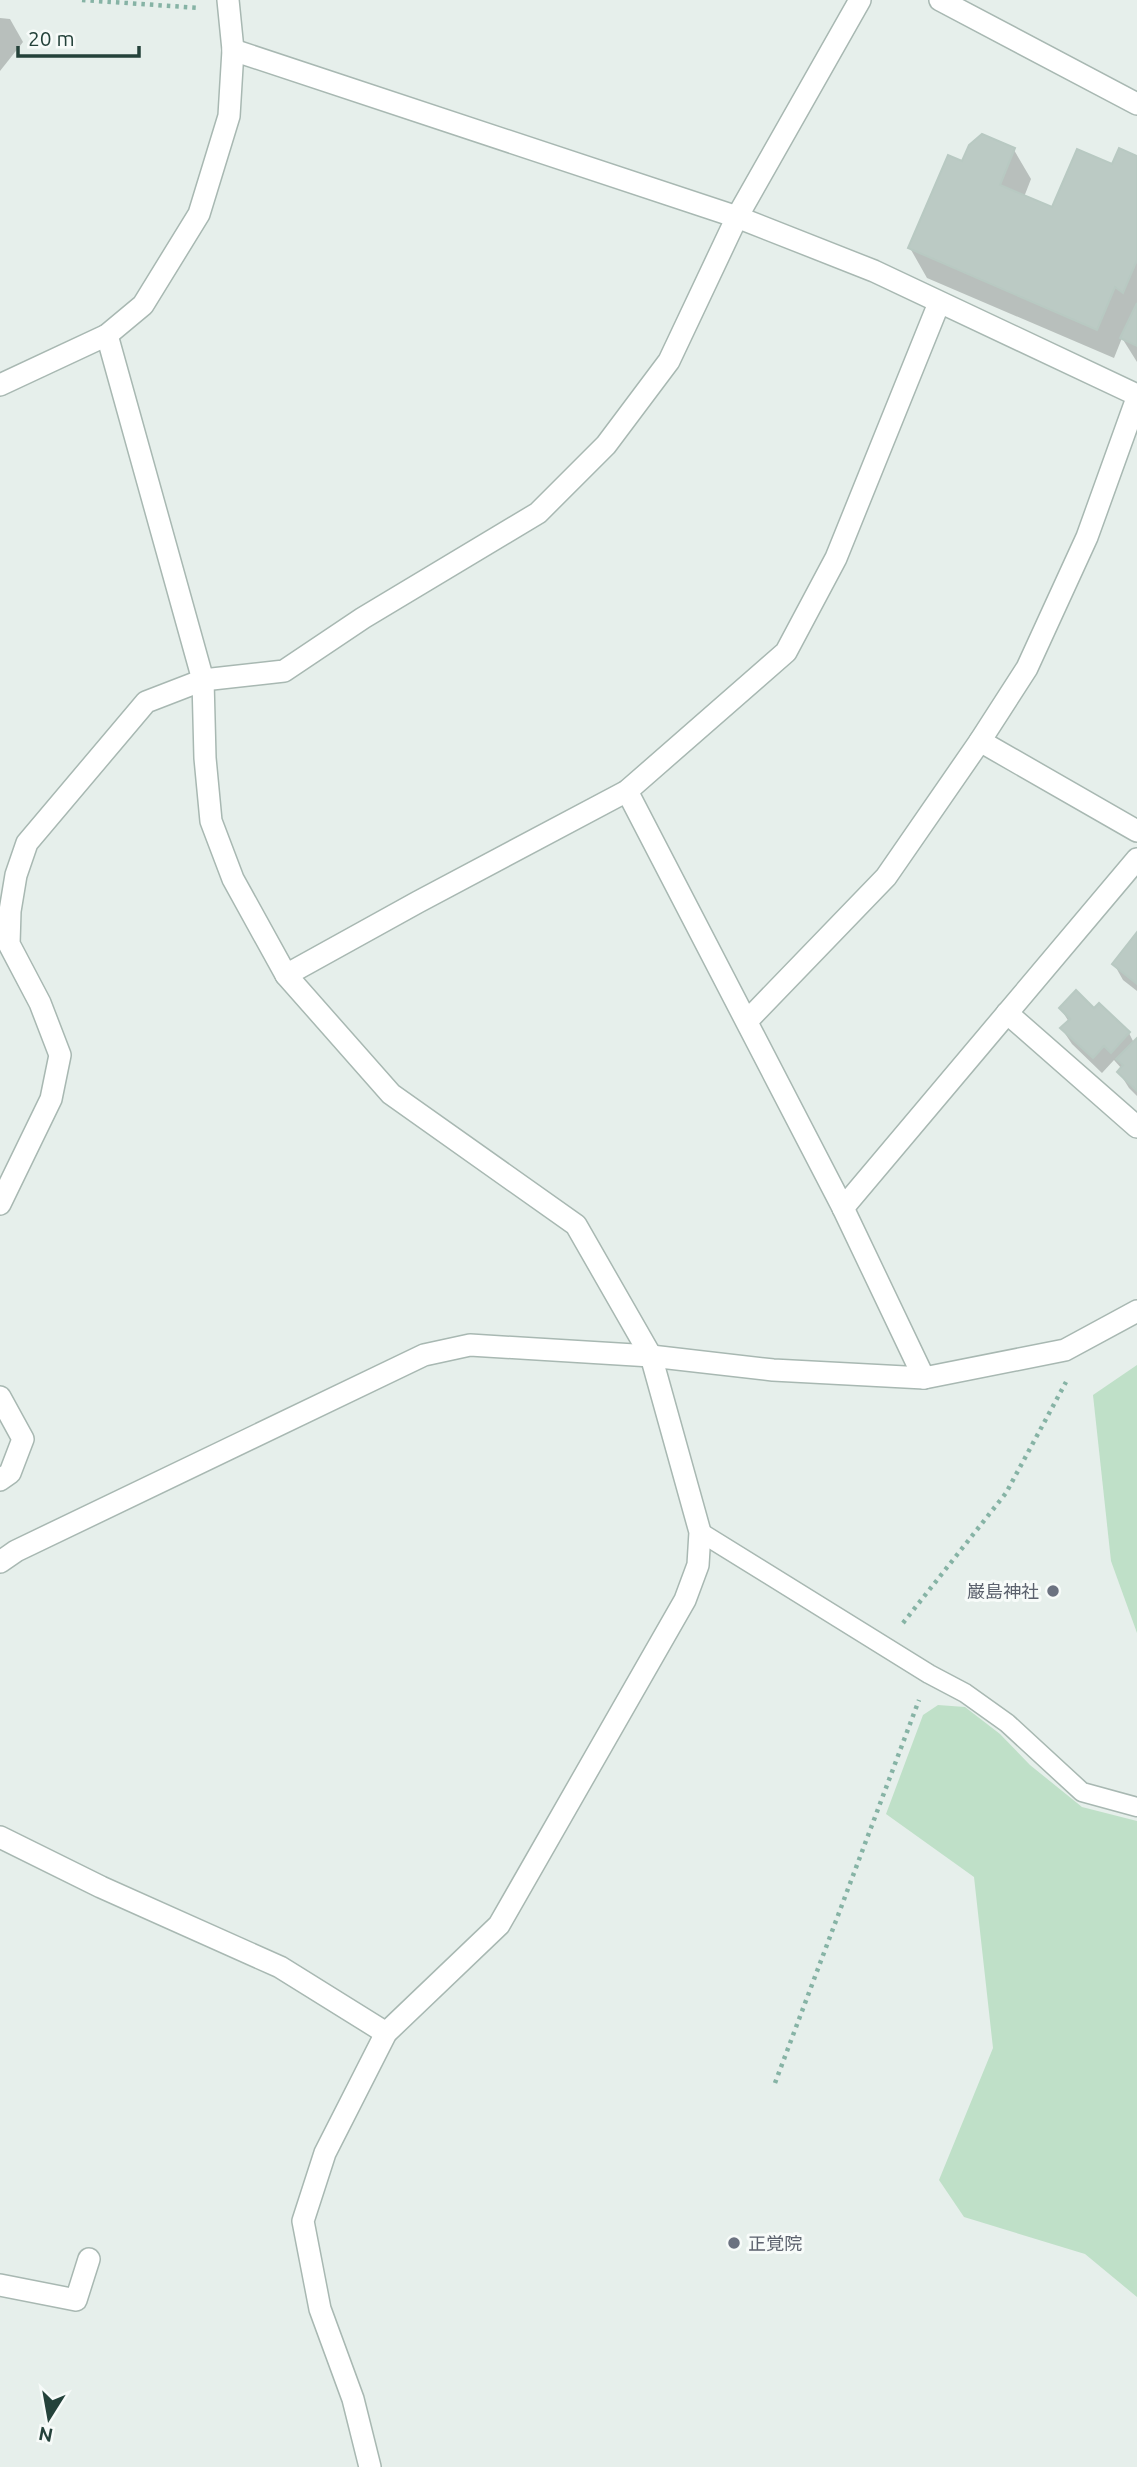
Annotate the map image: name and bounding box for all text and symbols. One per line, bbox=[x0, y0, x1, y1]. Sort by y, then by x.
scale bar bbox=[18, 14, 138, 58]
text: 20 m bbox=[28, 26, 75, 50]
place label: 巌島神社 bbox=[967, 1581, 1039, 1601]
marker: 巌島神社 bbox=[1045, 1583, 1061, 1599]
place label: 正覚院 bbox=[748, 2233, 802, 2253]
marker: 正覚院 bbox=[726, 2235, 742, 2251]
north arrow bbox=[14, 2383, 84, 2453]
text: N bbox=[37, 2423, 55, 2447]

